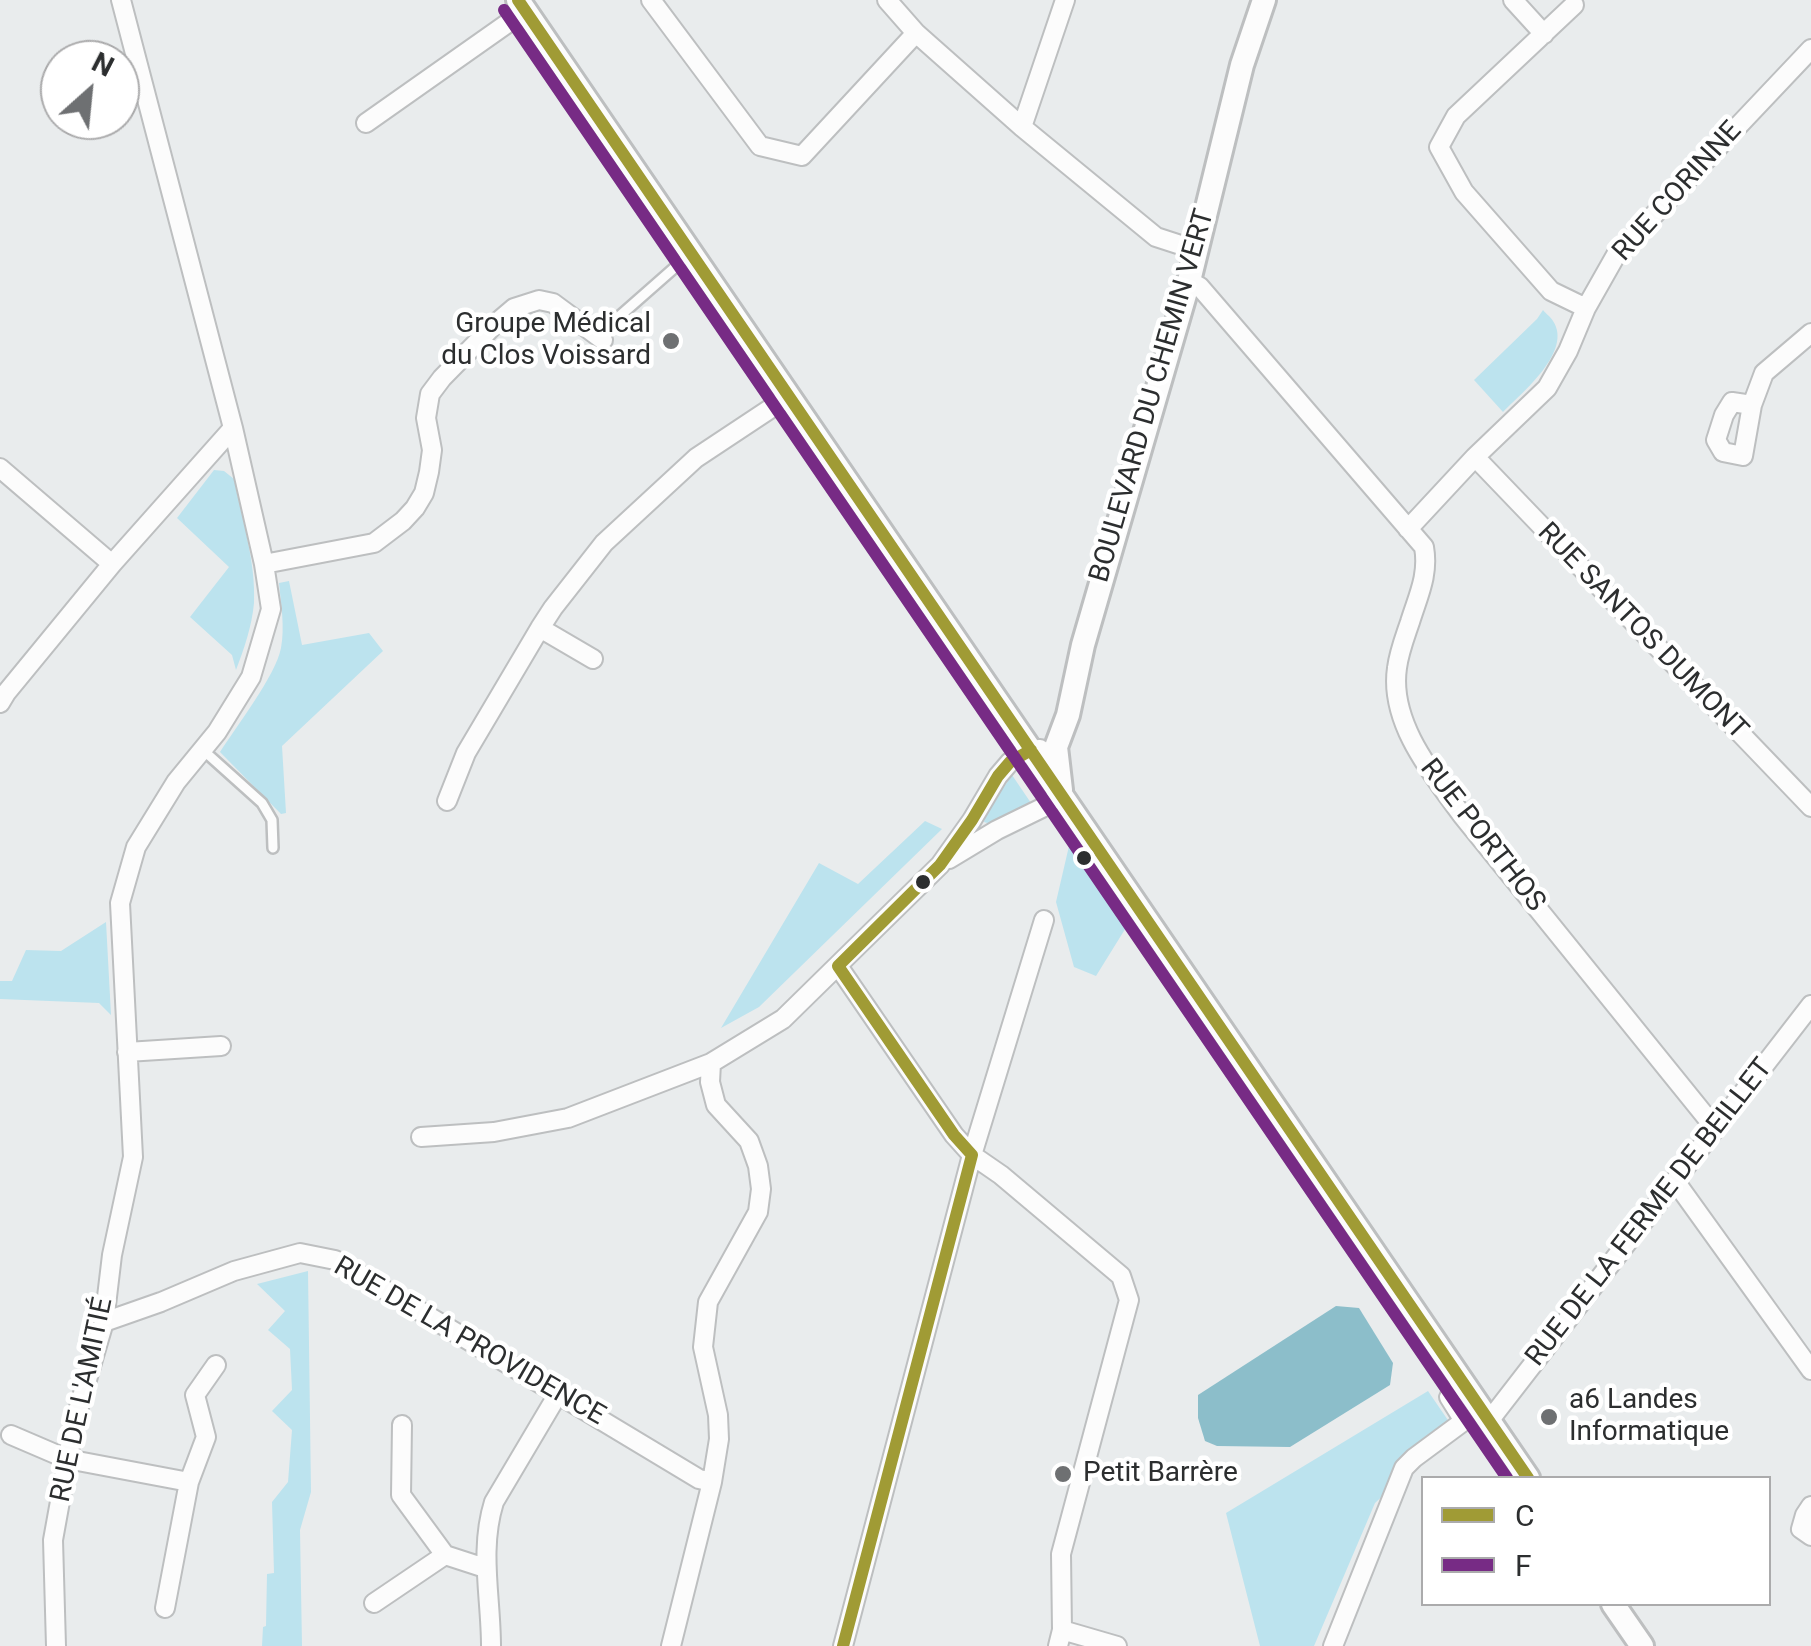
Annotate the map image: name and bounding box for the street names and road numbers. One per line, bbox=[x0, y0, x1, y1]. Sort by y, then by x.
street label: RUE CORINNE bbox=[1606, 115, 1750, 269]
street label: BOULEVARD DU CHEMIN VERT bbox=[1084, 206, 1222, 586]
street label: RUE SANTOS DUMONT bbox=[1530, 517, 1754, 747]
street label: RUE PORTHOS bbox=[1412, 753, 1552, 919]
street label: RUE DE LA FERME DE BEILLET bbox=[1519, 1052, 1781, 1374]
street label: RUE DE LA PROVIDENCE bbox=[327, 1251, 611, 1433]
street label: RUE DE L'AMITIÉ bbox=[45, 1295, 121, 1505]

